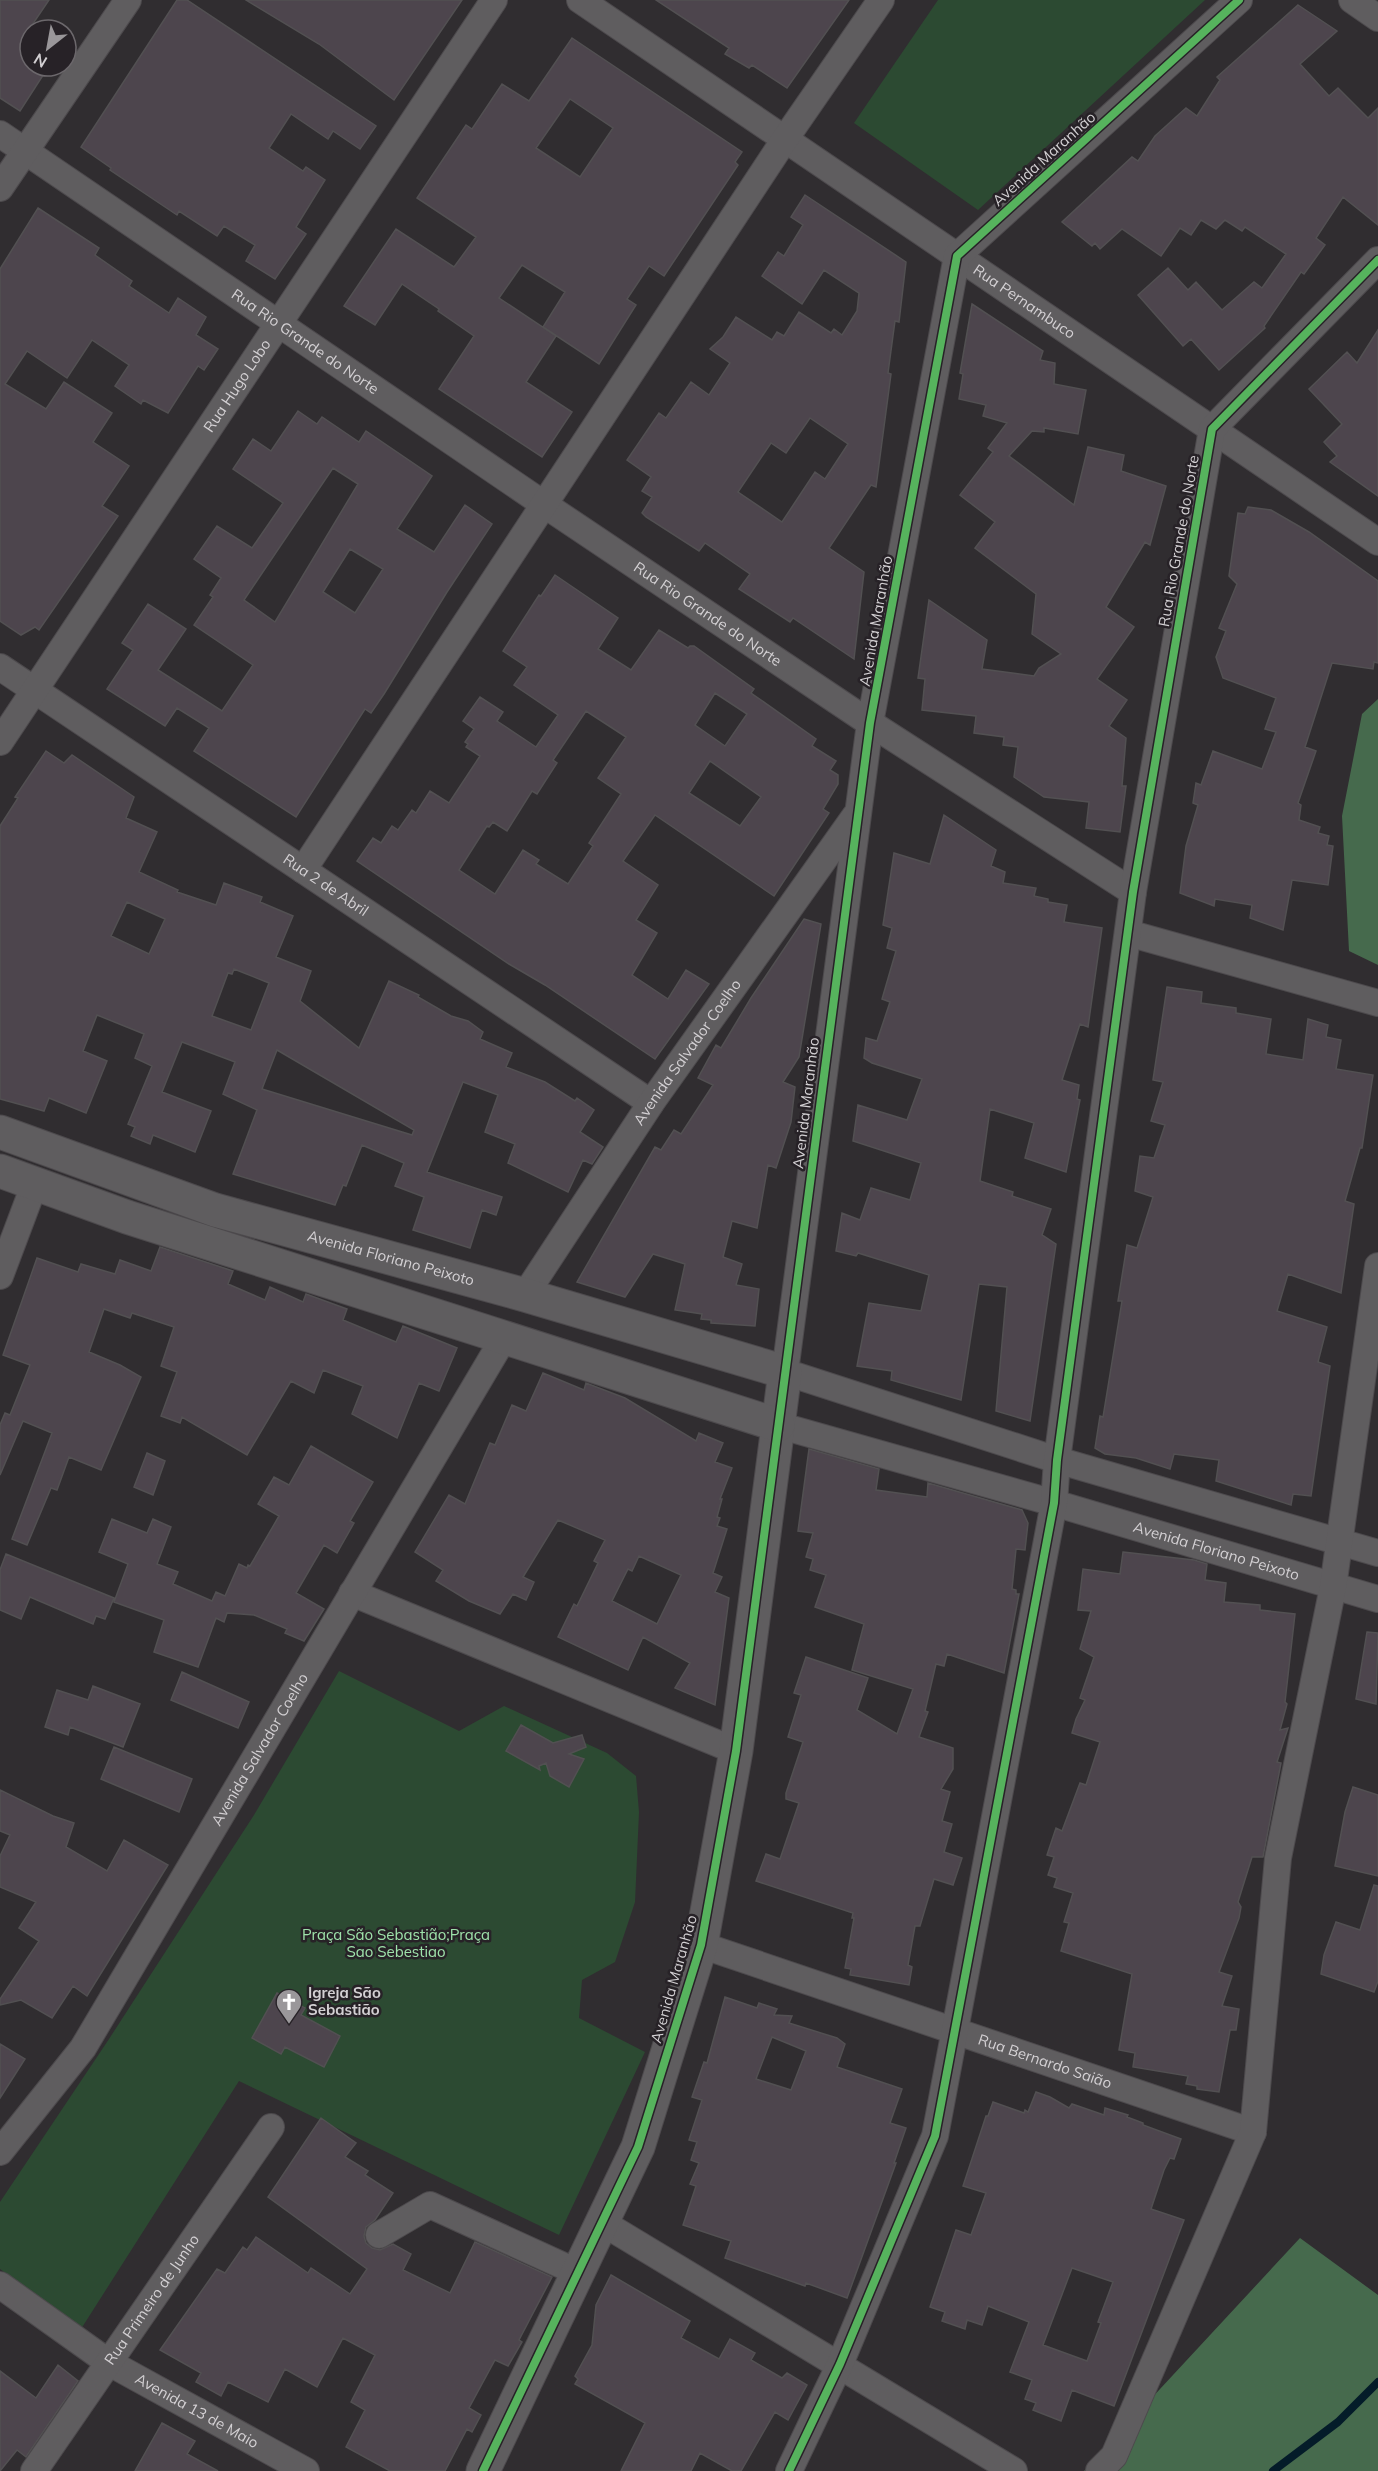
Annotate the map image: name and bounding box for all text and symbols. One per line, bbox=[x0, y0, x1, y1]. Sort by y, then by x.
north arrow bbox=[18, 18, 78, 78]
text: N bbox=[30, 49, 51, 73]
street label: Avenida Maranhão bbox=[988, 107, 1099, 210]
street label: Rua Pernambuco bbox=[970, 260, 1079, 343]
street label: Rua Rio Grande do Norte bbox=[228, 284, 383, 398]
street label: Rua Hugo Lobo bbox=[199, 335, 275, 436]
street label: Rua Rio Grande do Norte bbox=[1154, 454, 1203, 628]
street label: Avenida Maranhão bbox=[855, 554, 896, 688]
street label: Rua Rio Grande do Norte bbox=[630, 557, 785, 670]
street label: Rua 2 de Abril bbox=[280, 849, 372, 920]
street label: Avenida Salvador Coelho bbox=[629, 975, 745, 1129]
street label: Avenida Maranhão bbox=[788, 1036, 823, 1170]
street label: Avenida Floriano Peixoto bbox=[305, 1226, 477, 1290]
street label: Avenida Floriano Peixoto bbox=[1131, 1517, 1302, 1584]
street label: Avenida Salvador Coelho bbox=[207, 1670, 312, 1829]
street label: Avenida Maranhão bbox=[646, 1913, 701, 2045]
park label: Praça São Sebastião;Praça Sao Sebestiao bbox=[302, 1925, 490, 1961]
place label: Igreja São Sebastião bbox=[308, 1983, 381, 2019]
church icon: Igreja São Sebastião bbox=[274, 1987, 304, 2025]
street label: Rua Bernardo Saião bbox=[976, 2030, 1114, 2092]
street label: Rua Primeiro de Junho bbox=[100, 2231, 203, 2368]
street label: Avenida 13 de Maio bbox=[132, 2369, 262, 2452]

